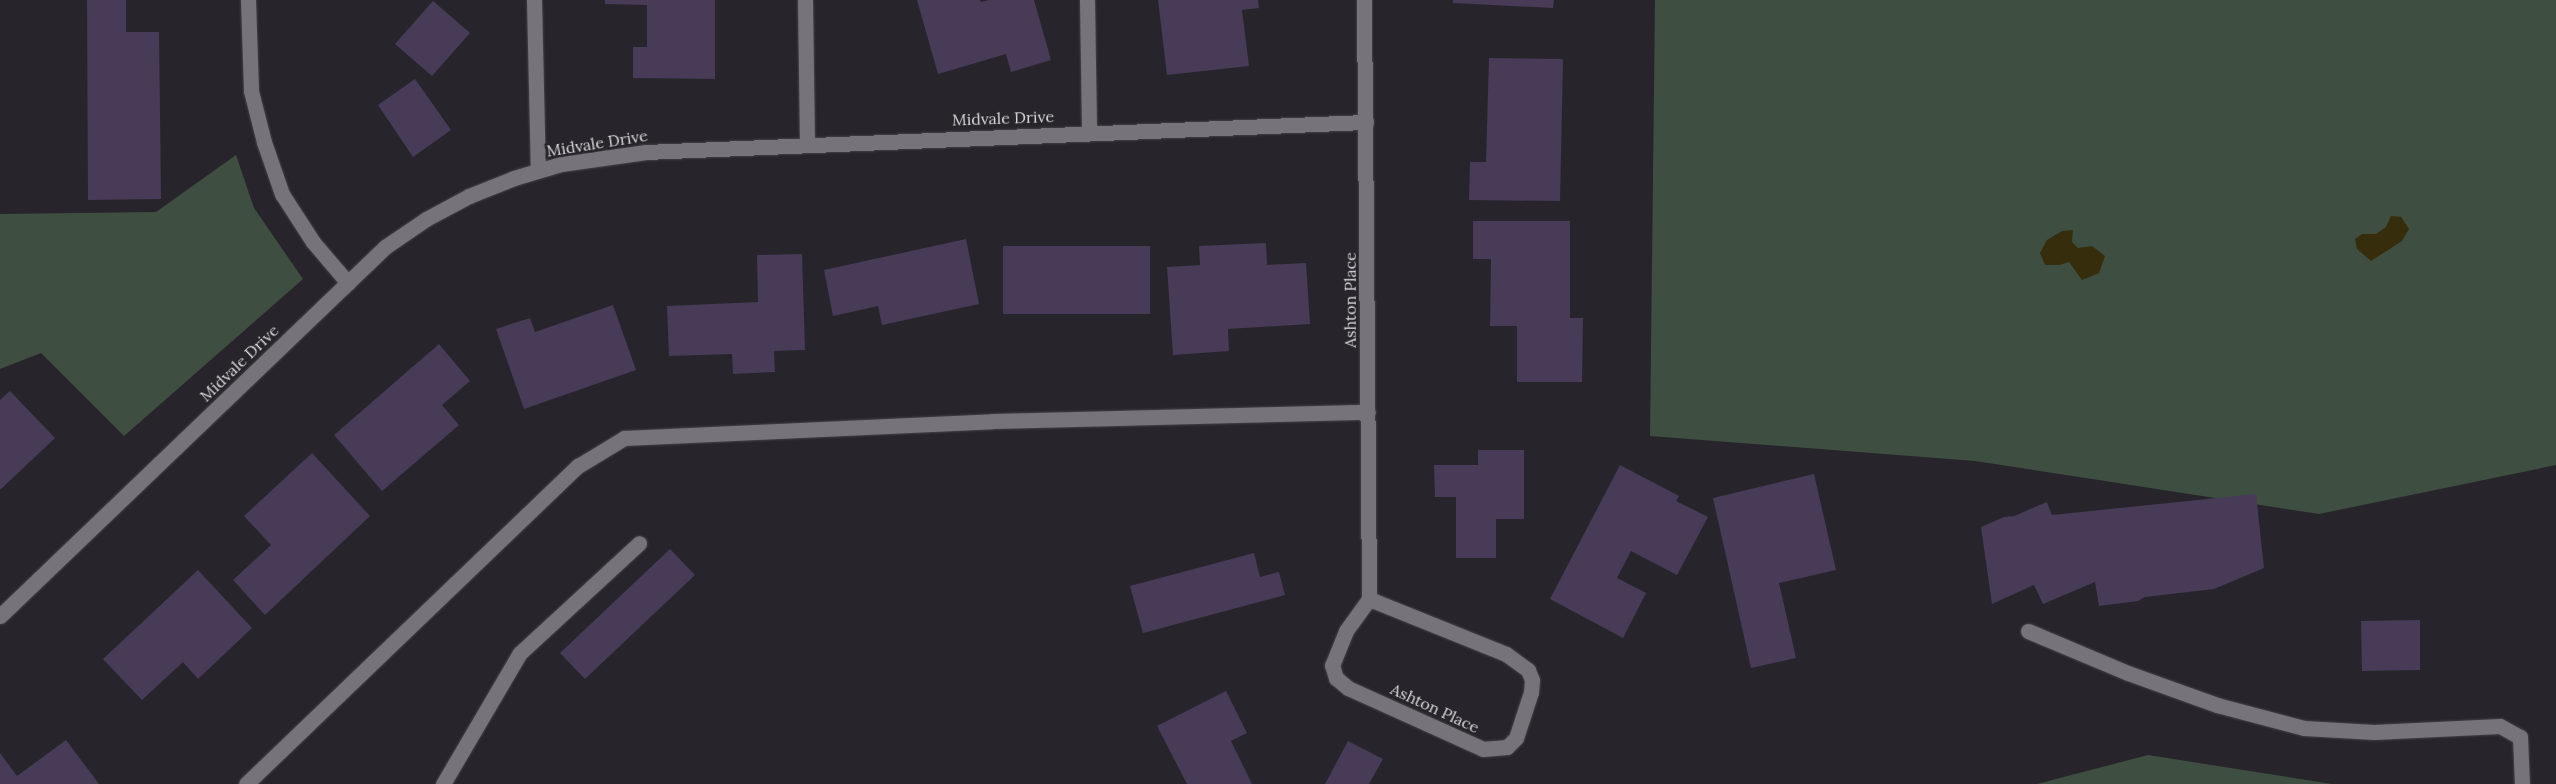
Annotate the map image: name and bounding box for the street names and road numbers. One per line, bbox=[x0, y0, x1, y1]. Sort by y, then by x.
street label: Midvale Drive bbox=[952, 107, 1054, 129]
street label: Midvale Drive bbox=[545, 126, 649, 160]
street label: Ashton Place bbox=[1340, 252, 1360, 348]
street label: Midvale Drive bbox=[196, 321, 282, 405]
street label: Ashton Place bbox=[1388, 679, 1482, 737]

